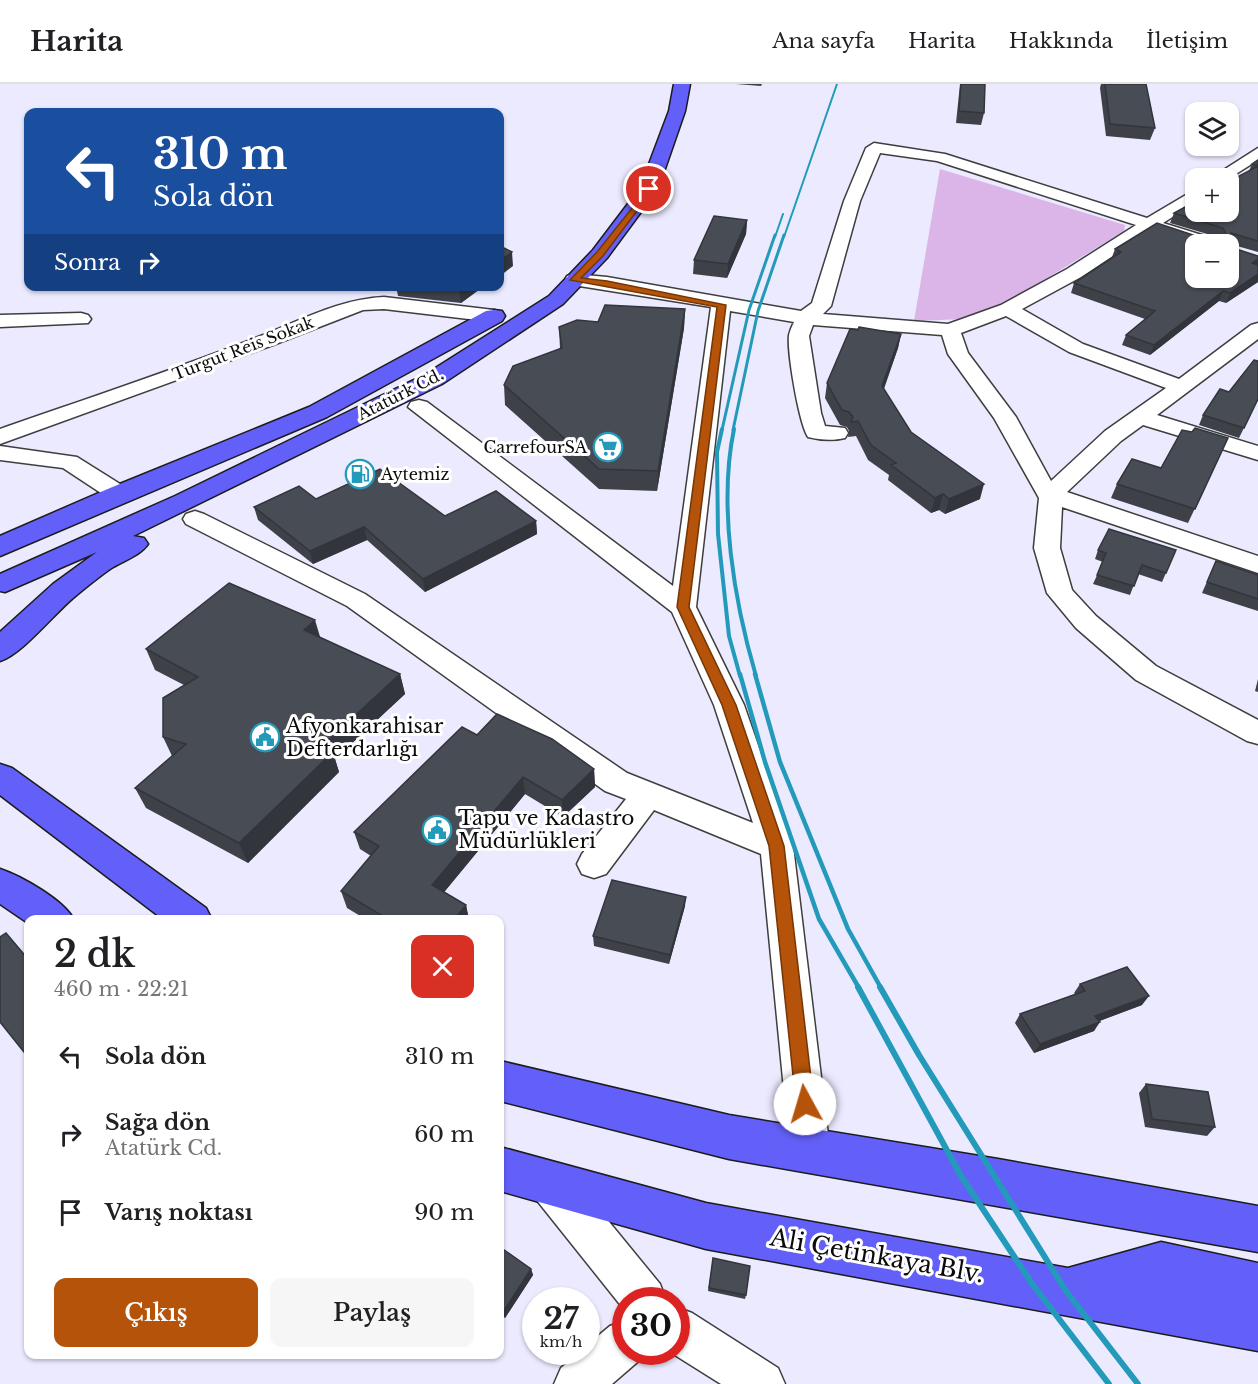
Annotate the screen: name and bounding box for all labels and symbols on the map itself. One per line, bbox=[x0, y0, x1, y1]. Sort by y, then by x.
pin bbox=[623, 163, 674, 214]
street label: Turgut Reis Sokak bbox=[170, 312, 317, 384]
street label: Atatürk Cd. bbox=[353, 364, 446, 425]
supermarket icon: CarrefourSA bbox=[592, 431, 624, 463]
place label: CarrefourSA bbox=[484, 437, 588, 457]
fuel station icon: Aytemiz bbox=[344, 458, 376, 490]
place label: Aytemiz bbox=[380, 464, 449, 484]
place label: Afyonkarahisar Defterdarlığı bbox=[285, 714, 444, 761]
public building icon: Afyonkarahisar Defterdarlığı bbox=[249, 721, 281, 753]
place label: Tapu ve Kadastro Müdürlükleri bbox=[458, 806, 634, 853]
public building icon: Tapu ve Kadastro Müdürlükleri bbox=[421, 814, 453, 846]
position arrow bbox=[773, 1072, 837, 1136]
street label: Ali Çetinkaya Blv. bbox=[767, 1222, 986, 1289]
speed limit sign: 30 bbox=[612, 1287, 690, 1365]

